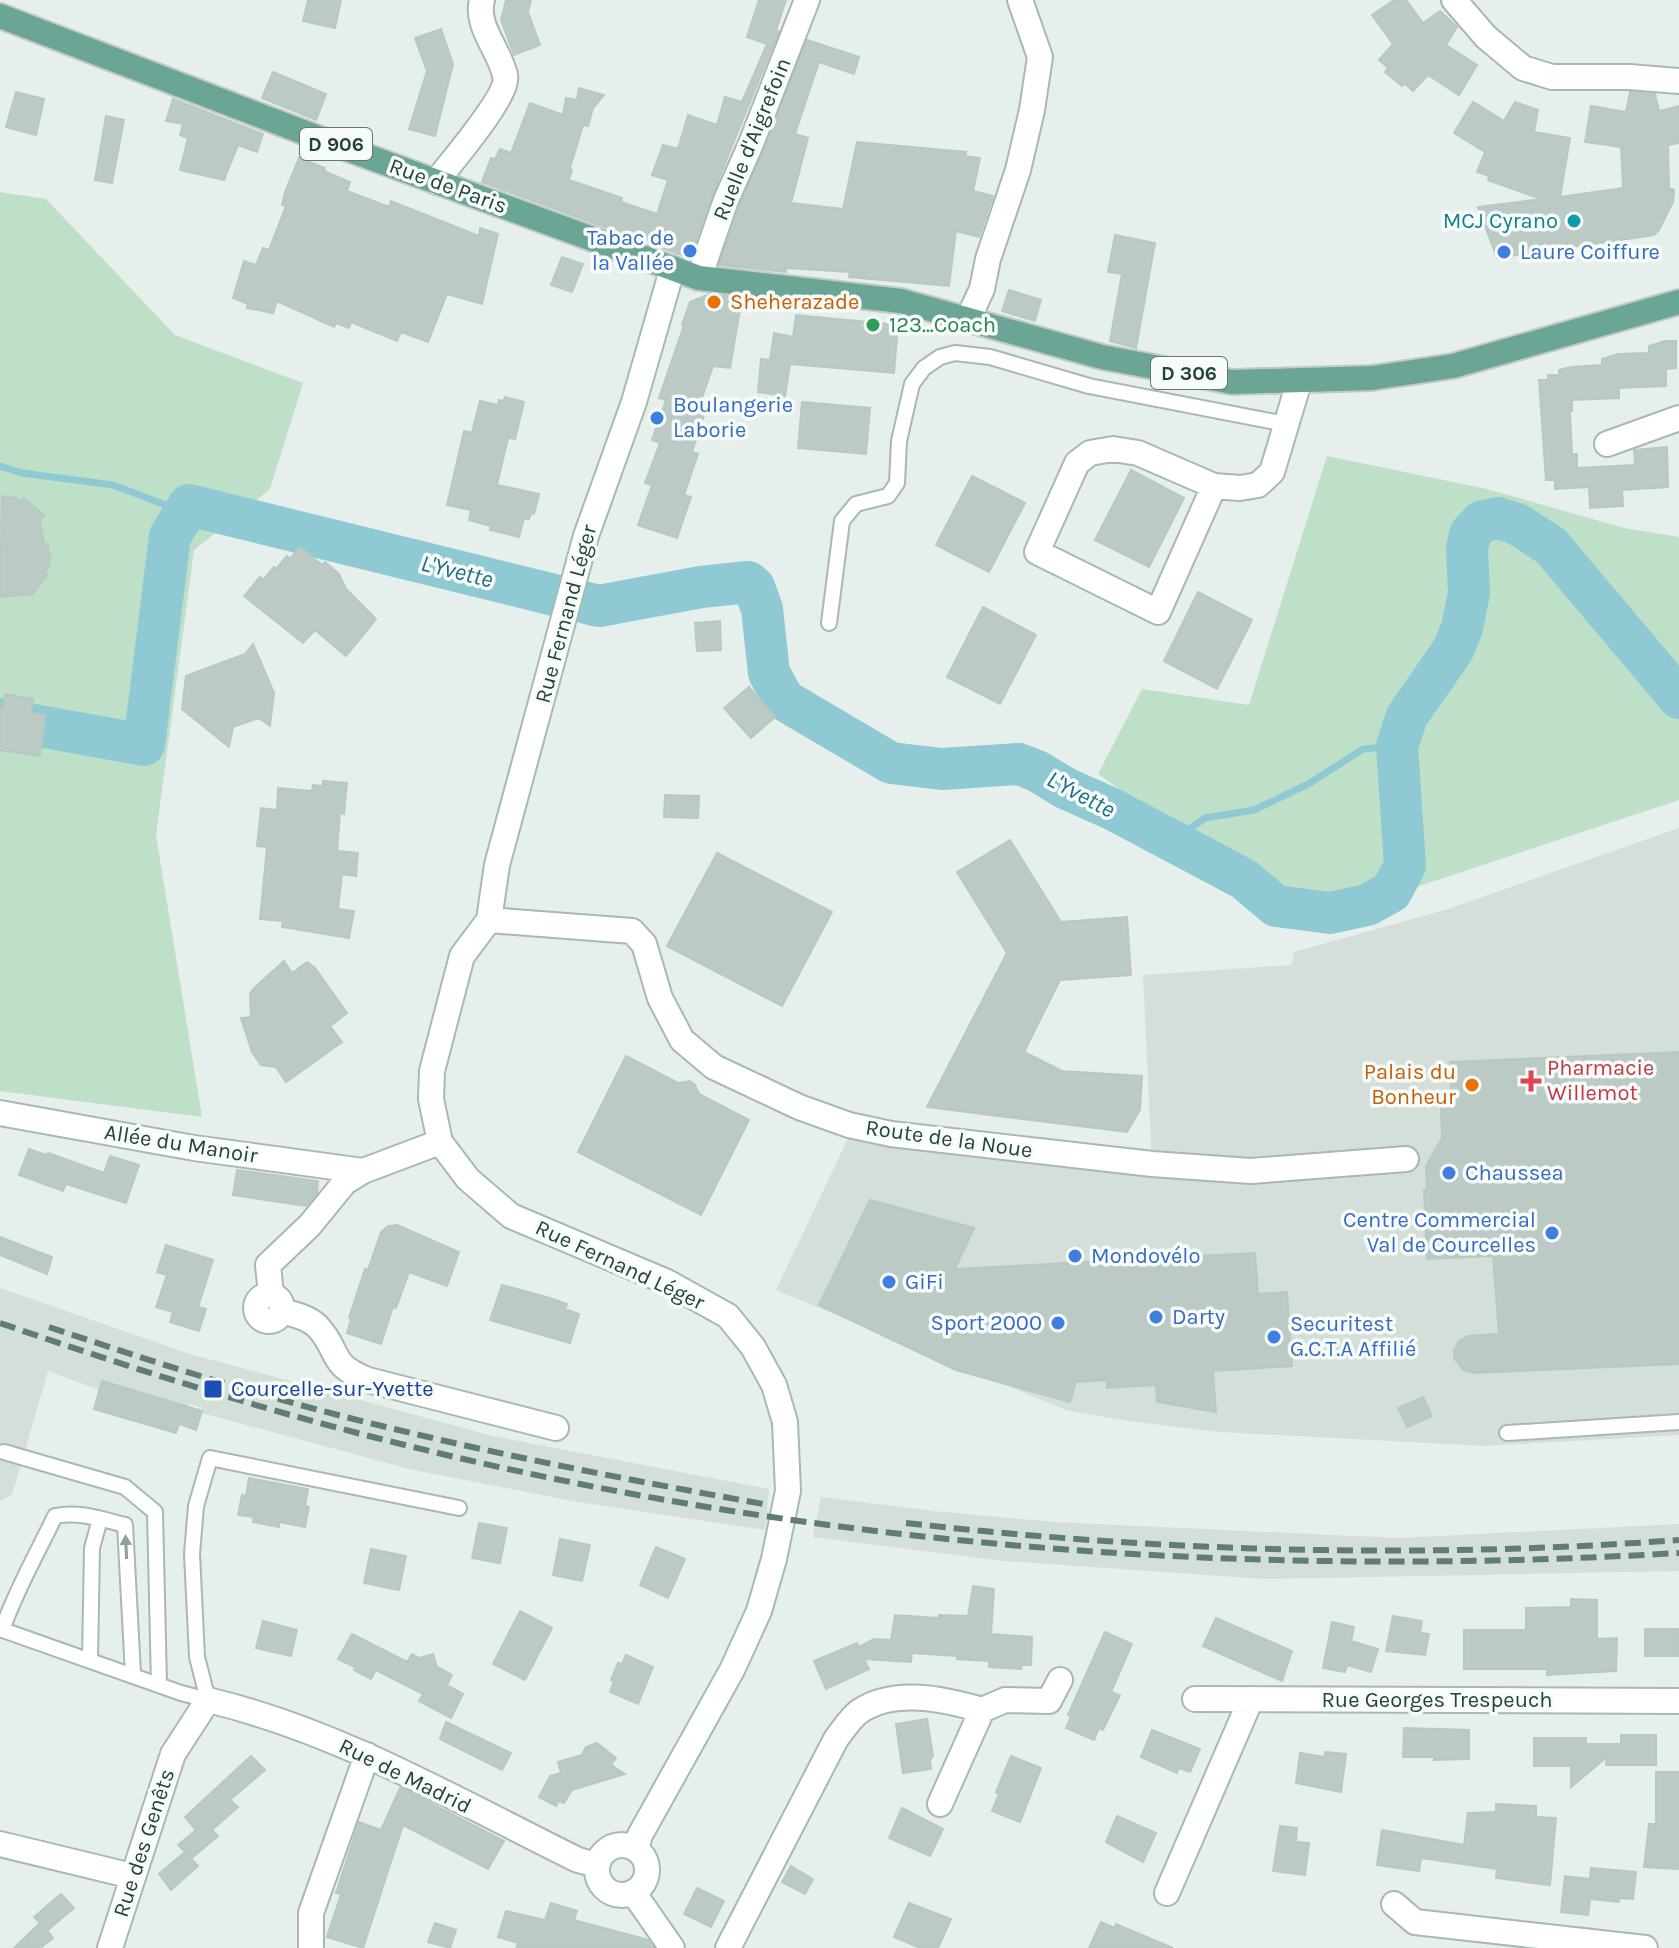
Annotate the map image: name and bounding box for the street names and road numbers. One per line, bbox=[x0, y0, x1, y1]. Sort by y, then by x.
street label: Ruelle d'Aigrefoin bbox=[708, 54, 796, 224]
road number: D 906 bbox=[300, 128, 372, 160]
street label: Rue de Paris bbox=[386, 153, 510, 219]
road number: D 306 bbox=[1151, 357, 1227, 389]
street label: Rue Fernand Léger bbox=[530, 522, 602, 706]
street label: Route de la Noue bbox=[864, 1114, 1034, 1164]
street label: Allée du Manoir bbox=[102, 1119, 260, 1169]
street label: Rue Fernand Léger bbox=[531, 1214, 709, 1316]
street label: Rue Georges Trespeuch bbox=[1321, 1687, 1553, 1713]
street label: Rue de Madrid bbox=[334, 1733, 476, 1819]
street label: Rue des Genêts bbox=[108, 1766, 180, 1920]

